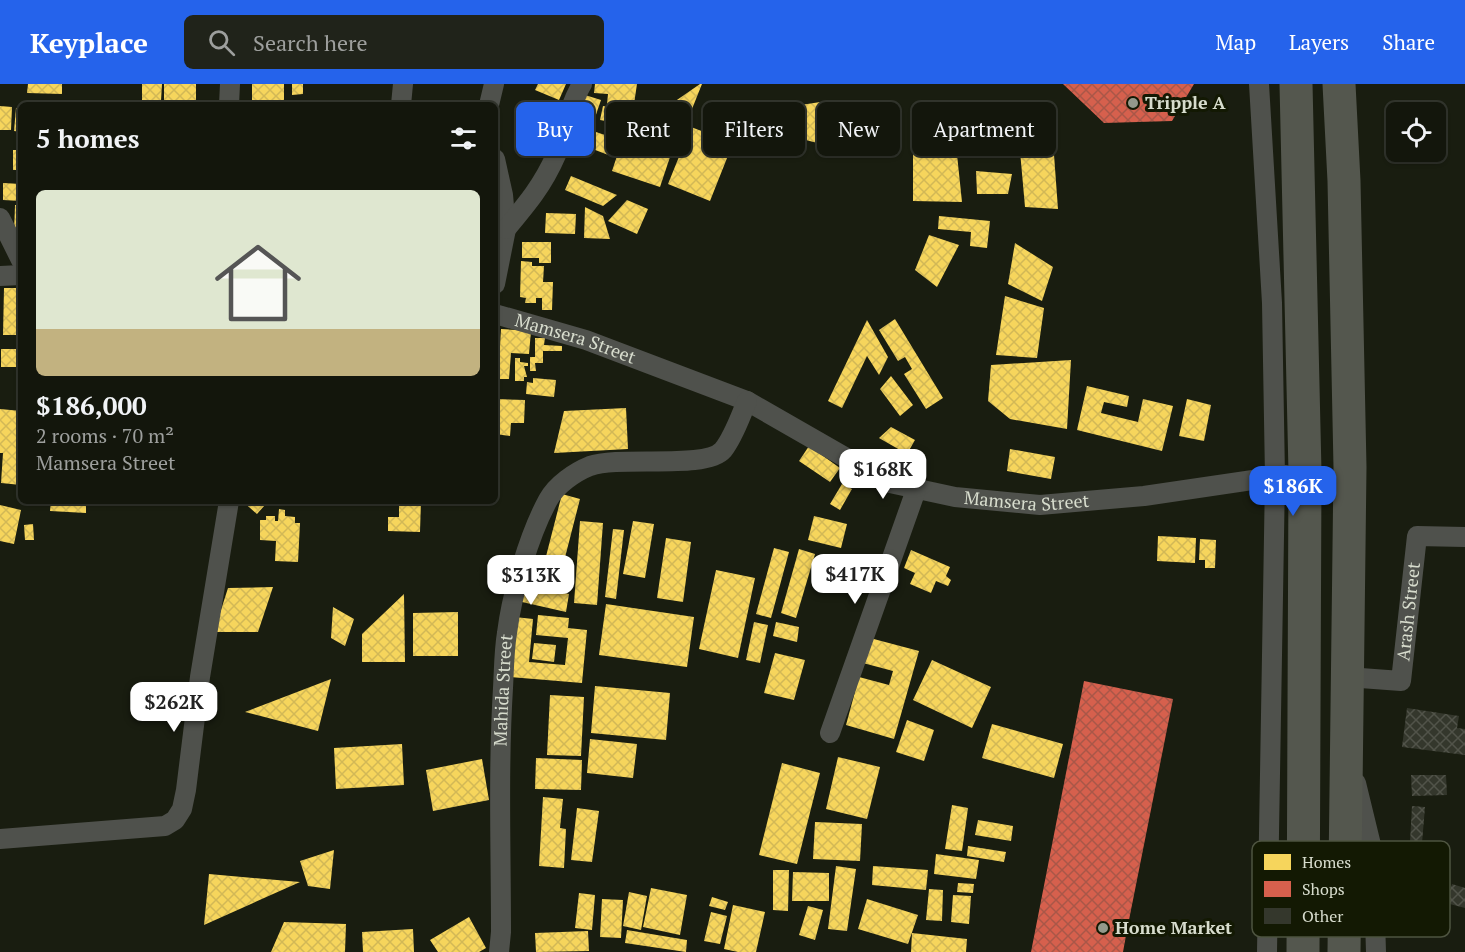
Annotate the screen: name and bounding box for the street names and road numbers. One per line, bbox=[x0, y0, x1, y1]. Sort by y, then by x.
street label: Mamsera Street bbox=[512, 307, 640, 369]
street label: Mamsera Street bbox=[963, 485, 1090, 516]
street label: Arash Street bbox=[1390, 561, 1425, 662]
street label: Mahida Street bbox=[488, 632, 518, 747]

